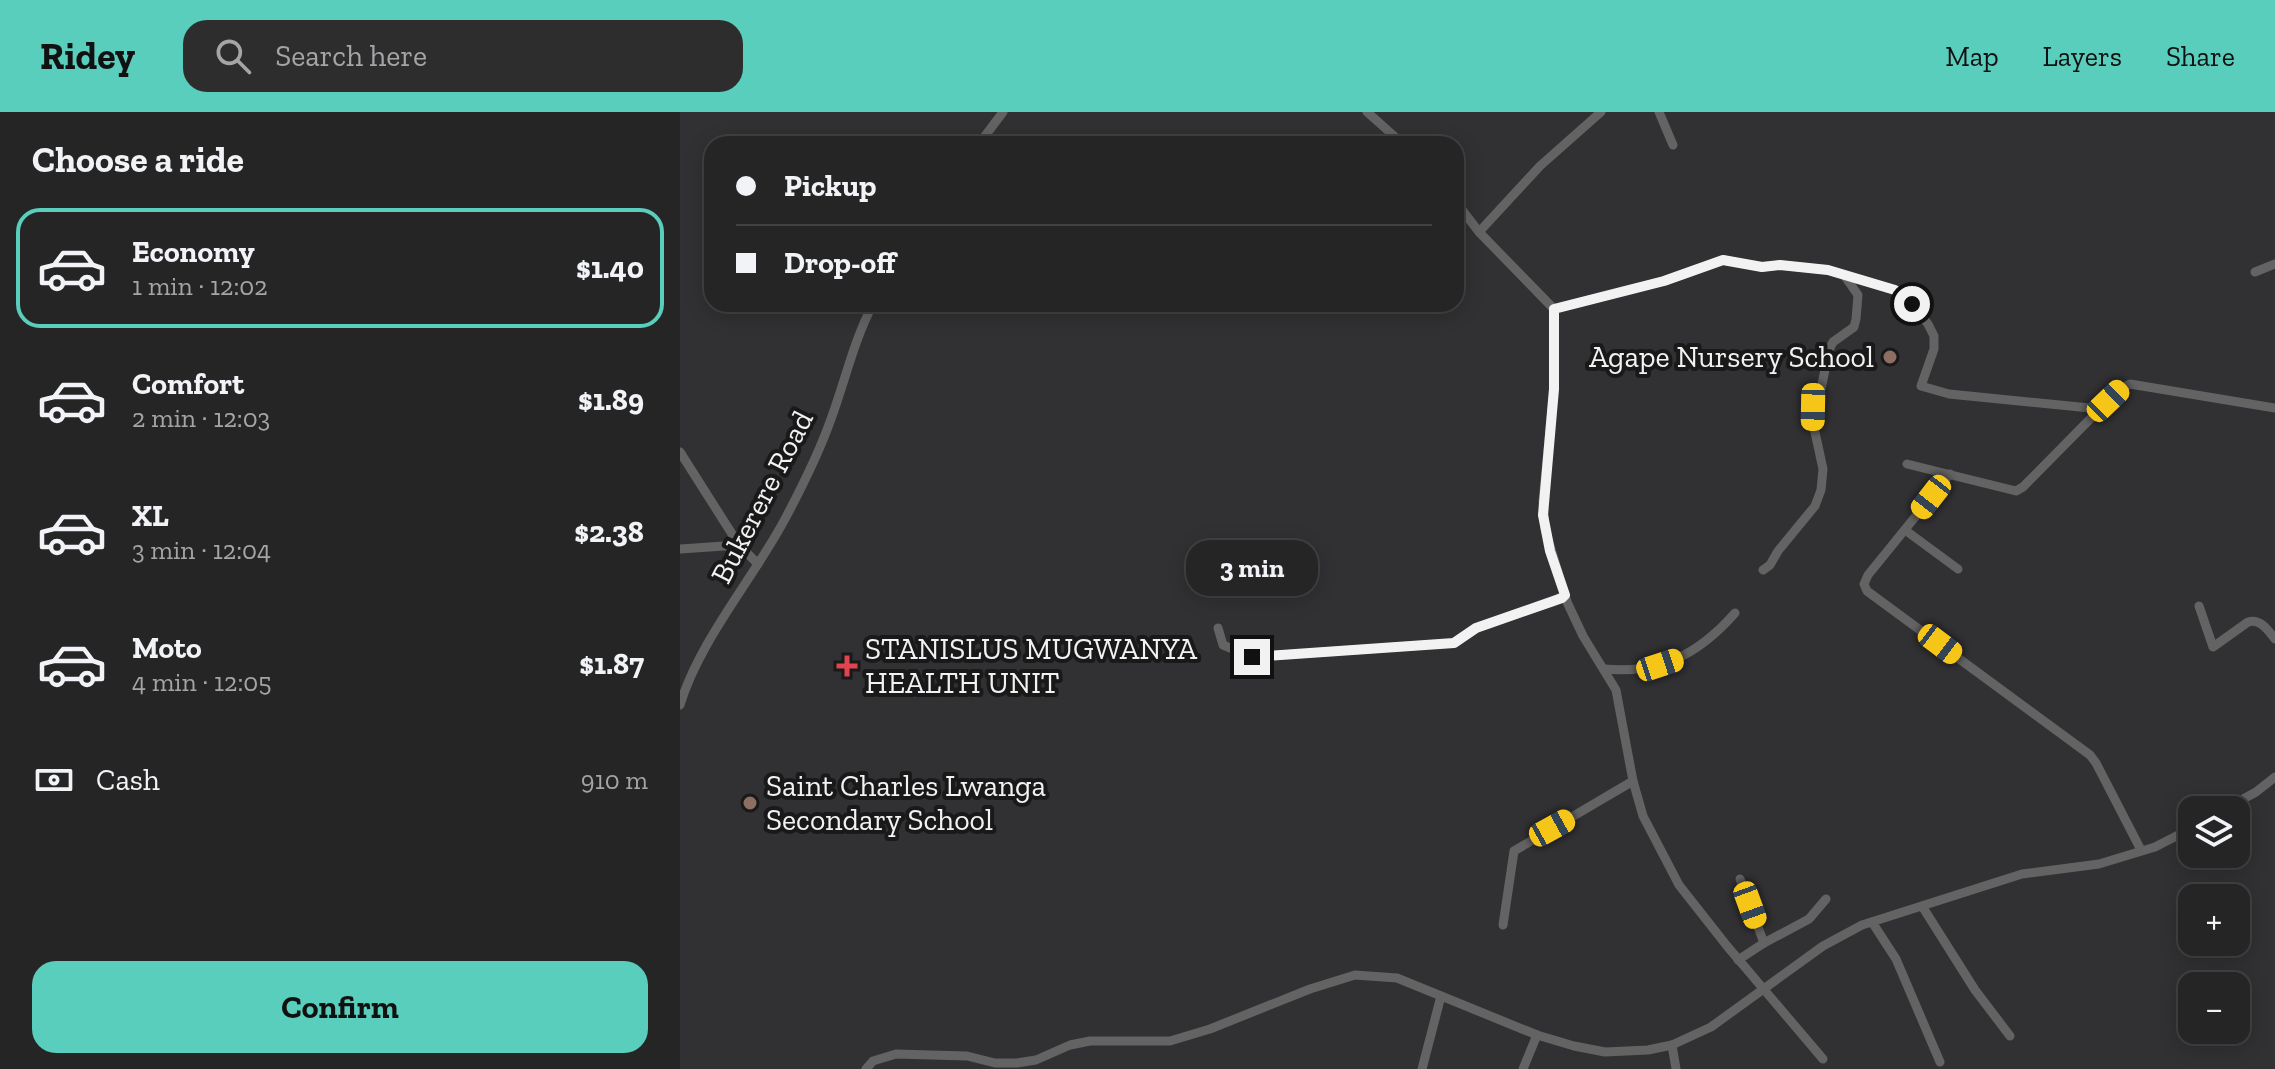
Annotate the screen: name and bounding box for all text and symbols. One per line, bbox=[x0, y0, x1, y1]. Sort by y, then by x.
search box bbox=[183, 20, 743, 92]
text: Ridey bbox=[40, 33, 135, 79]
icon: search bbox=[211, 34, 255, 78]
text: Search here bbox=[275, 38, 427, 74]
text: Map bbox=[1945, 40, 1999, 73]
text: Layers bbox=[2043, 40, 2122, 73]
text: Share bbox=[2166, 40, 2235, 73]
text: Choose a ride bbox=[32, 138, 244, 181]
text: Pickup bbox=[784, 168, 876, 204]
icon: car bbox=[36, 232, 108, 304]
text: Economy bbox=[132, 234, 255, 270]
text: Drop-off bbox=[784, 245, 896, 281]
text: $1.40 bbox=[576, 250, 644, 286]
text: 1 min · 12:02 bbox=[132, 270, 268, 302]
route start bbox=[1894, 286, 1930, 322]
place label: Agape Nursery School bbox=[1589, 339, 1874, 375]
marker: Agape Nursery School bbox=[1881, 348, 1899, 366]
icon: car bbox=[36, 364, 108, 436]
text: Comfort bbox=[132, 366, 244, 402]
car bbox=[2082, 376, 2134, 426]
text: $1.89 bbox=[578, 382, 644, 418]
car bbox=[1801, 383, 1825, 431]
text: 2 min · 12:03 bbox=[132, 402, 270, 434]
street label: Bukerere Road bbox=[703, 404, 821, 589]
car bbox=[1907, 471, 1955, 523]
icon: car bbox=[36, 496, 108, 568]
text: XL bbox=[132, 498, 169, 534]
text: $2.38 bbox=[574, 514, 644, 550]
text: 3 min · 12:04 bbox=[132, 534, 271, 566]
callout: 3 min bbox=[1186, 541, 1318, 597]
text: 3 min bbox=[1220, 552, 1284, 584]
car bbox=[1914, 620, 1966, 668]
icon: car bbox=[36, 628, 108, 700]
text: Moto bbox=[132, 630, 202, 666]
place label: STANISLUS MUGWANYA HEALTH UNIT bbox=[865, 631, 1197, 701]
route end bbox=[1234, 639, 1270, 675]
text: $1.87 bbox=[579, 646, 644, 682]
car bbox=[1633, 646, 1687, 684]
marker: STANISLUS MUGWANYA HEALTH UNIT bbox=[836, 655, 858, 677]
text: 4 min · 12:05 bbox=[132, 666, 272, 698]
icon: cash bbox=[32, 758, 76, 802]
text: Cash bbox=[96, 762, 160, 798]
text: 910 m bbox=[581, 764, 648, 796]
place label: Saint Charles Lwanga Secondary School bbox=[766, 768, 1046, 838]
marker: Saint Charles Lwanga Secondary School bbox=[741, 794, 759, 812]
map controls bbox=[2178, 796, 2250, 1044]
button: layers bbox=[2178, 796, 2250, 868]
car bbox=[1525, 806, 1579, 850]
car bbox=[1731, 878, 1769, 932]
button: + bbox=[2178, 884, 2250, 956]
button: Confirm bbox=[32, 961, 648, 1053]
button: − bbox=[2178, 972, 2250, 1044]

